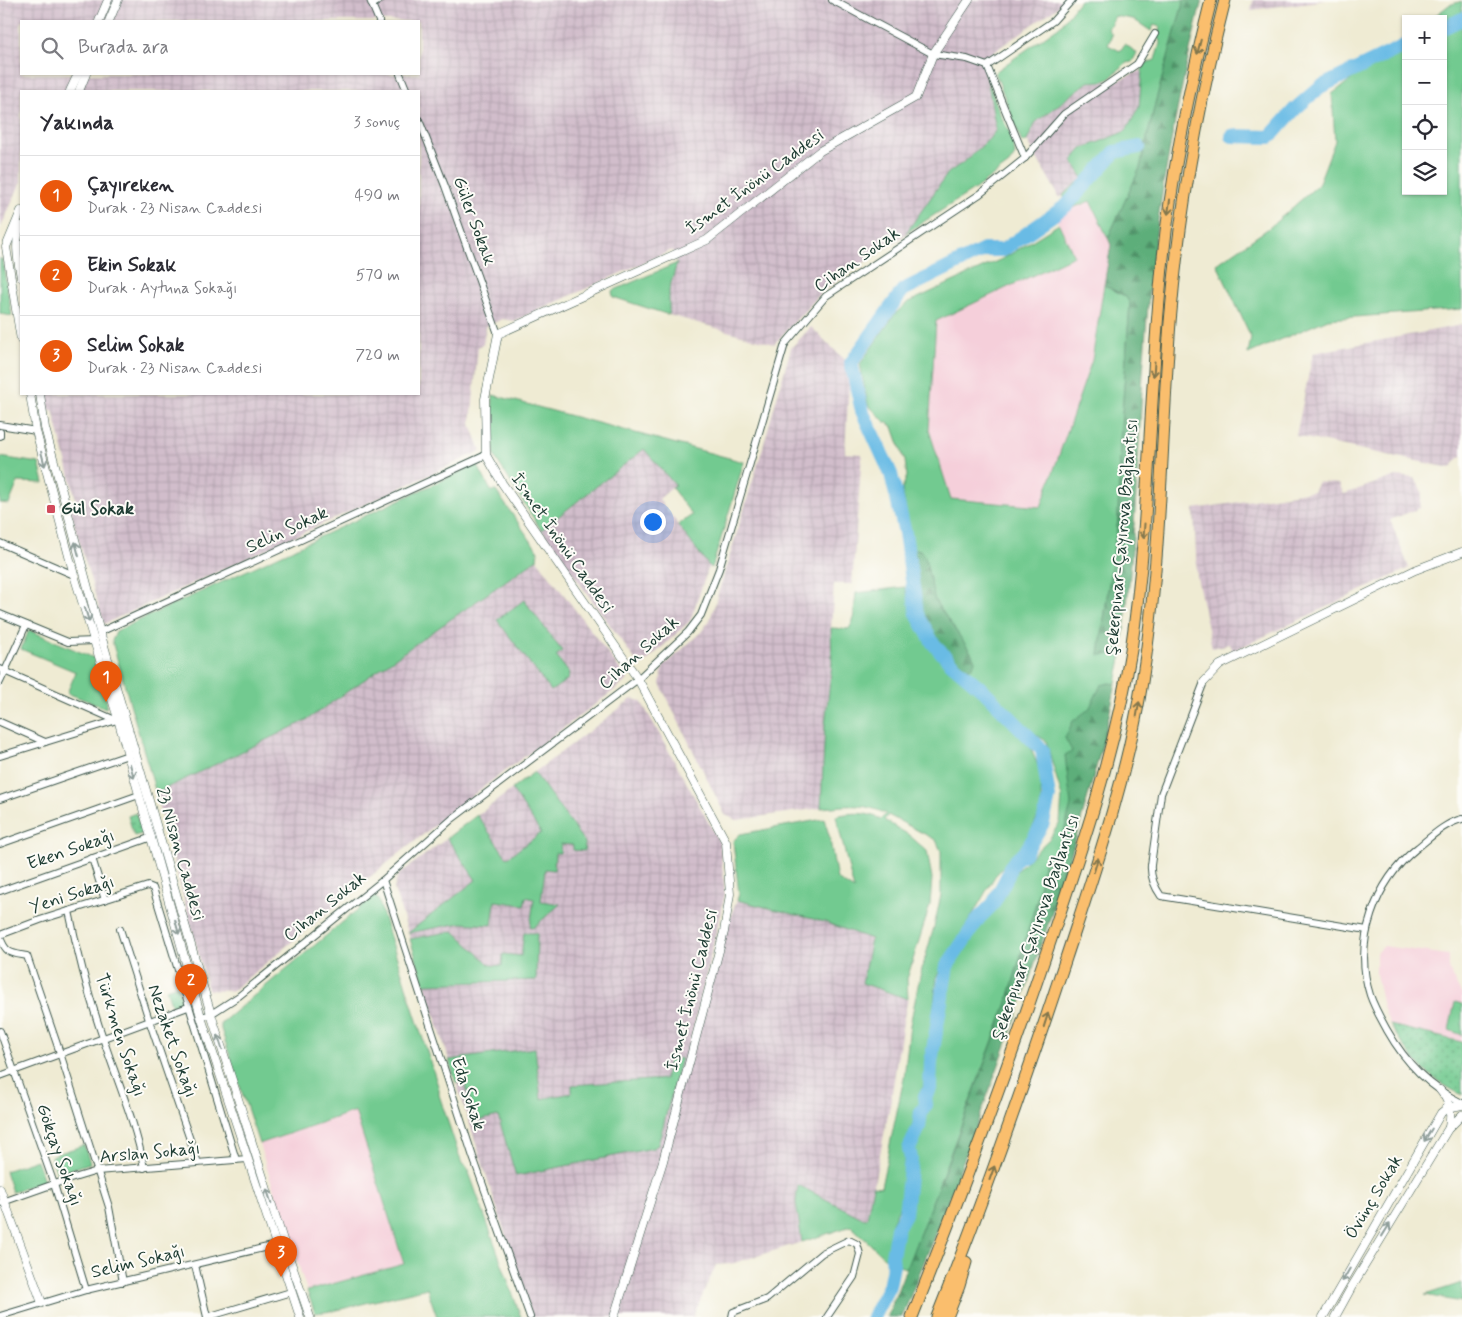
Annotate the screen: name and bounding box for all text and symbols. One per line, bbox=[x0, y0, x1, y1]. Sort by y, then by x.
map controls bbox=[1402, 15, 1447, 195]
button: + bbox=[1402, 15, 1447, 60]
search box bbox=[20, 20, 420, 75]
icon: search bbox=[38, 34, 66, 62]
text: Burada ara bbox=[78, 35, 169, 60]
one-way arrow bbox=[1194, 39, 1203, 55]
button: − bbox=[1402, 60, 1447, 105]
button: locate bbox=[1402, 105, 1447, 150]
text: Yakında bbox=[40, 109, 114, 137]
text: 3 sonuç bbox=[353, 112, 400, 133]
street label: İsmet İnönü Caddesi bbox=[681, 124, 829, 240]
button: layers bbox=[1402, 150, 1447, 195]
text: Çayıreken bbox=[87, 173, 174, 198]
street label: Güler Sokak bbox=[447, 173, 501, 269]
text: 1 bbox=[52, 185, 60, 206]
text: 490 m bbox=[354, 185, 400, 206]
text: Durak · 23 Nisan Caddesi bbox=[87, 198, 262, 219]
one-way arrow bbox=[1164, 199, 1174, 215]
street label: Cihan Sokak bbox=[809, 221, 905, 299]
text: Ekin Sokak bbox=[87, 253, 176, 278]
text: 2 bbox=[52, 265, 60, 286]
text: 570 m bbox=[356, 265, 400, 286]
text: Durak · Aytuna Sokağı bbox=[87, 278, 237, 299]
text: Selim Sokak bbox=[87, 333, 184, 358]
text: 3 bbox=[52, 345, 60, 366]
text: 720 m bbox=[355, 345, 400, 366]
text: Durak · 23 Nisan Caddesi bbox=[87, 358, 262, 379]
one-way arrow bbox=[1149, 360, 1158, 376]
street label: Şekerpınar-Çayırova Bağlantısı bbox=[1100, 418, 1144, 656]
one-way arrow bbox=[39, 450, 49, 466]
street label: İsmet İnönü Caddesi bbox=[505, 468, 619, 618]
place label: Gül Sokak bbox=[61, 497, 134, 521]
street label: Selin Sokak bbox=[242, 501, 332, 559]
marker: Gül Sokak bbox=[45, 503, 57, 515]
your location bbox=[640, 509, 666, 535]
one-way arrow bbox=[1139, 523, 1148, 539]
one-way arrow bbox=[72, 542, 82, 558]
one-way arrow bbox=[82, 607, 92, 623]
street label: Cihan Sokak bbox=[594, 611, 684, 695]
pin: 1 bbox=[90, 661, 122, 702]
one-way arrow bbox=[1133, 701, 1143, 717]
one-way arrow bbox=[128, 763, 137, 779]
street label: 23 Nisan Caddesi bbox=[150, 785, 210, 923]
street label: Şekerpınar-Çayırova Bağlantısı bbox=[986, 811, 1086, 1043]
street label: Eken Sokağı bbox=[24, 824, 118, 876]
one-way arrow bbox=[1091, 858, 1101, 874]
street label: Cihan Sokak bbox=[279, 866, 371, 948]
street label: Yeni Sokağı bbox=[26, 870, 118, 920]
street label: İsmet İnönü Caddesi bbox=[660, 907, 724, 1073]
one-way arrow bbox=[172, 919, 182, 935]
pin: 2 bbox=[175, 964, 207, 1005]
street label: Türkmen Sokağı bbox=[89, 970, 151, 1100]
street label: Nezaket Sokağı bbox=[141, 981, 203, 1101]
one-way arrow bbox=[1041, 1012, 1051, 1028]
one-way arrow bbox=[215, 1034, 224, 1050]
street label: Eda Sokak bbox=[445, 1054, 491, 1134]
street label: Gökçay Sokağı bbox=[30, 1101, 88, 1209]
one-way arrow bbox=[1423, 1128, 1433, 1143]
street label: Arslan Sokağı bbox=[99, 1137, 201, 1169]
street label: Övünç Sokak bbox=[1339, 1150, 1409, 1244]
one-way arrow bbox=[988, 1166, 997, 1182]
one-way arrow bbox=[264, 1189, 274, 1205]
one-way arrow bbox=[1382, 1223, 1392, 1237]
pin: 3 bbox=[265, 1236, 297, 1277]
street label: Selim Sokağı bbox=[89, 1240, 187, 1284]
one-way arrow bbox=[1340, 1268, 1350, 1282]

